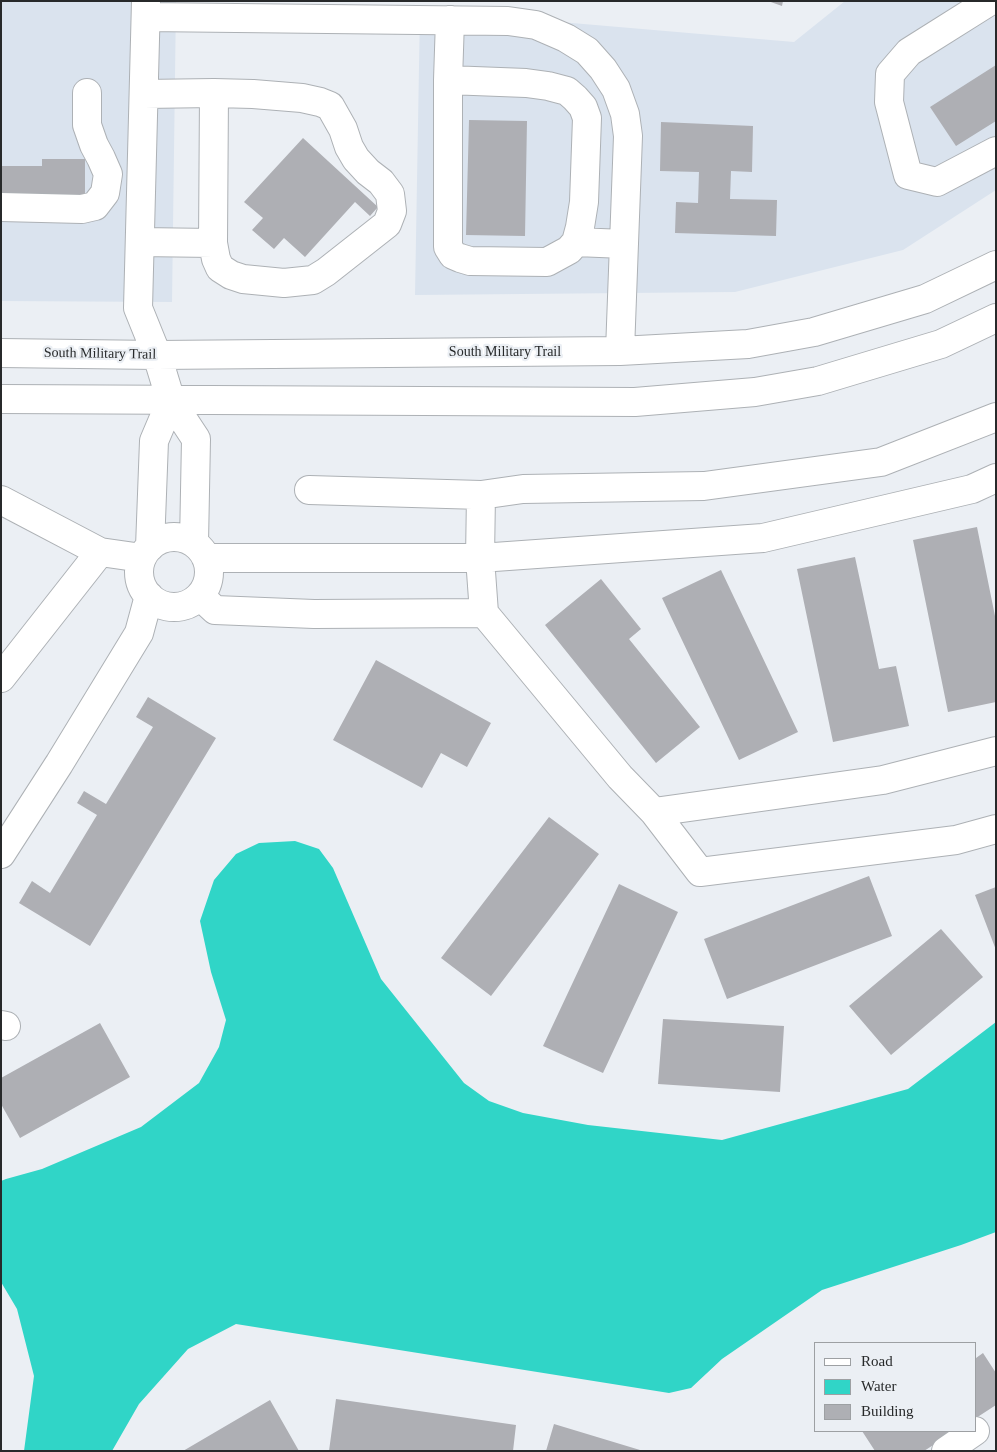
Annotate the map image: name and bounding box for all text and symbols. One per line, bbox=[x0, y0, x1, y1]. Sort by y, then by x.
street label: South Military Trail bbox=[449, 344, 561, 360]
street label: South Military Trail bbox=[44, 345, 156, 363]
legend bbox=[814, 1342, 977, 1432]
text: Road bbox=[861, 1353, 893, 1369]
text: Water bbox=[861, 1378, 896, 1394]
text: Building bbox=[861, 1403, 914, 1419]

